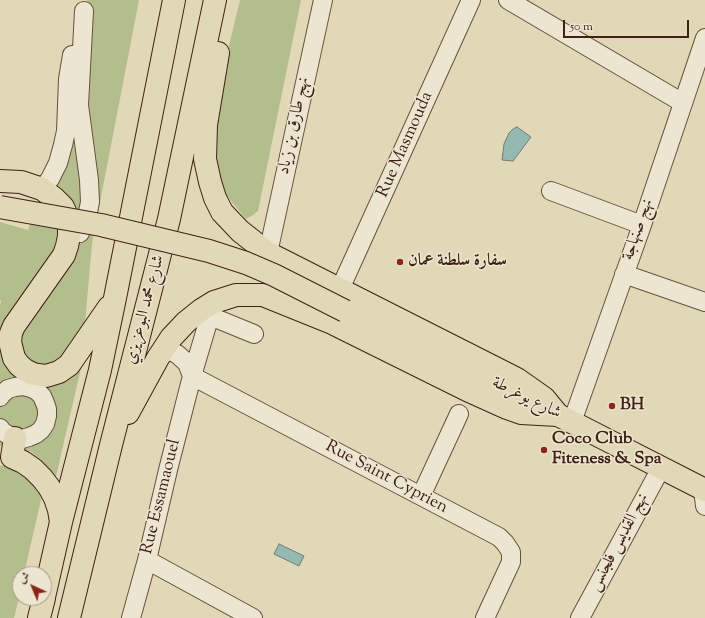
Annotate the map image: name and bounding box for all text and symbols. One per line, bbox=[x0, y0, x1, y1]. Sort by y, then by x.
scale bar bbox=[565, 12, 691, 38]
text: 50 m bbox=[570, 18, 593, 36]
street label: نهج طارق بن زياد bbox=[275, 75, 315, 177]
street label: Rue Masmouda bbox=[374, 89, 438, 201]
street label: نهج صنهاجة bbox=[619, 197, 659, 263]
place label: سفارة سلطنة عمان bbox=[408, 252, 507, 272]
street label: شارع محمد البوعزيزي bbox=[122, 253, 170, 367]
marker: سفارة سلطنة عمان bbox=[395, 257, 405, 267]
street label: شارع يوغرطة bbox=[488, 374, 564, 424]
place label: BH bbox=[620, 396, 644, 416]
marker: BH bbox=[607, 401, 617, 411]
place label: Coco Club Fiteness & Spa bbox=[552, 430, 662, 470]
street label: Rue Essamaouel bbox=[138, 437, 186, 557]
street label: Rue Saint Cyprien bbox=[321, 437, 451, 519]
marker: Coco Club Fiteness & Spa bbox=[539, 445, 549, 455]
street label: نهج القديس فلجنس bbox=[586, 490, 654, 596]
north arrow bbox=[12, 566, 52, 606]
text: ش bbox=[15, 569, 34, 588]

